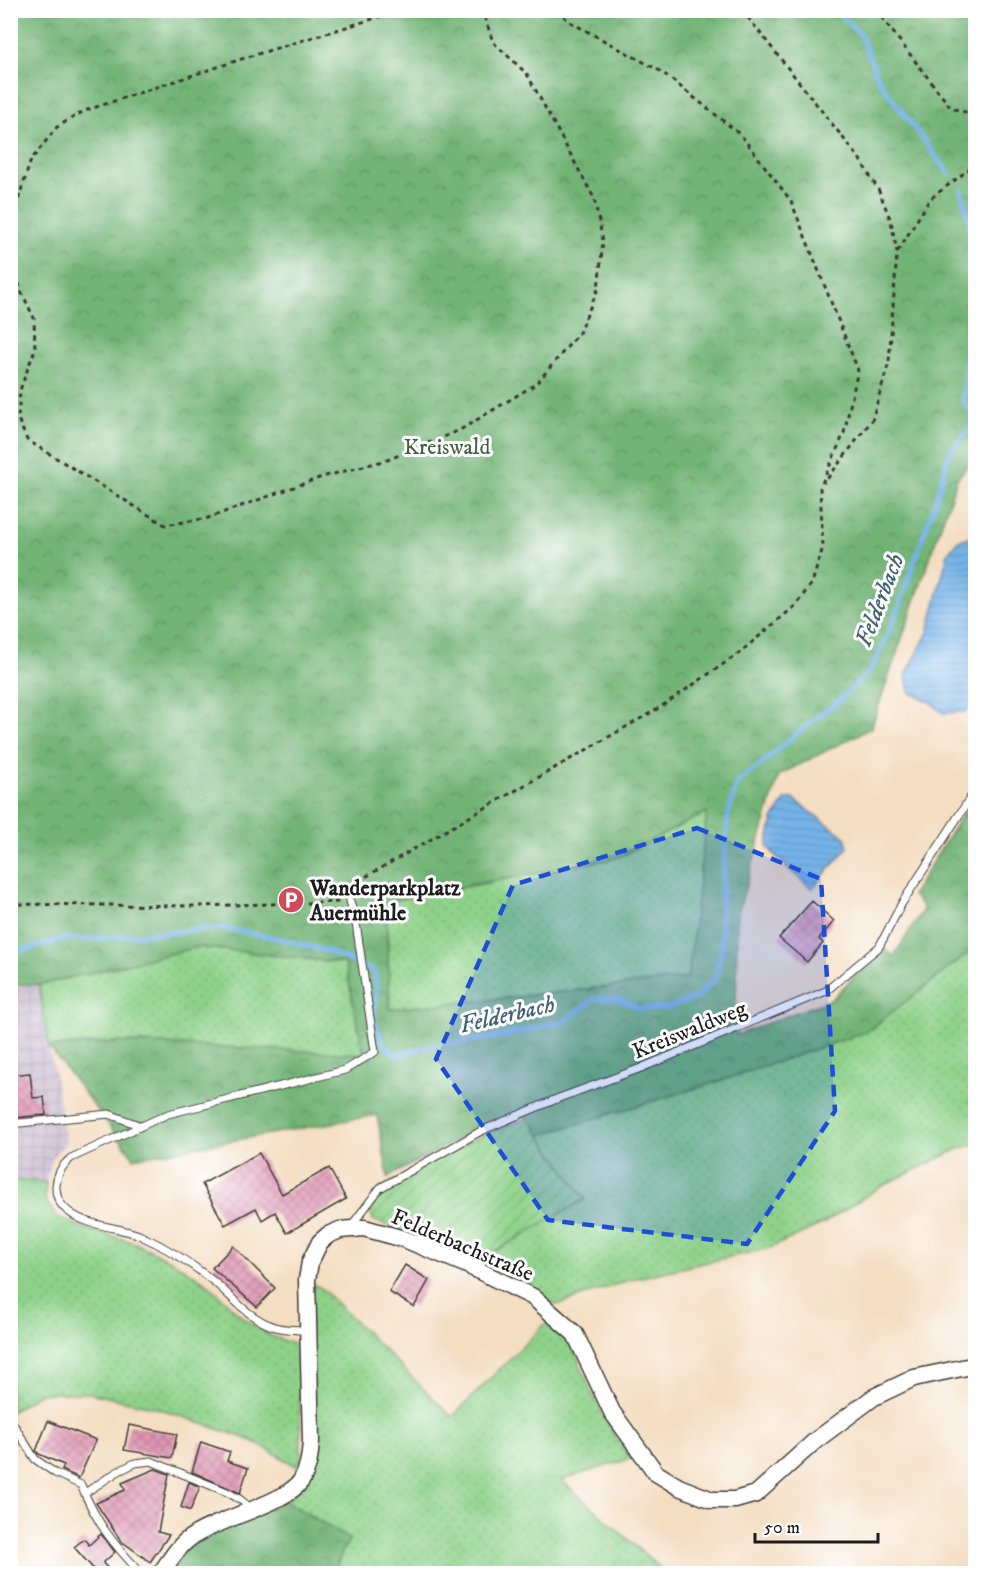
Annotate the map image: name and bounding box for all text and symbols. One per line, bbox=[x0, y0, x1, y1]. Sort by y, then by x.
park label: Kreiswald bbox=[404, 434, 490, 461]
water label: Felderbach bbox=[849, 550, 911, 651]
place label: Wanderparkplatz Auermühle bbox=[309, 875, 461, 927]
parking icon: Wanderparkplatz Auermühle bbox=[276, 885, 306, 915]
water label: Felderbach bbox=[457, 989, 558, 1040]
street label: Kreiswaldweg bbox=[629, 995, 751, 1065]
street label: Felderbachstraße bbox=[387, 1203, 538, 1287]
scale bar bbox=[755, 1506, 878, 1544]
text: 50 m bbox=[764, 1517, 800, 1539]

